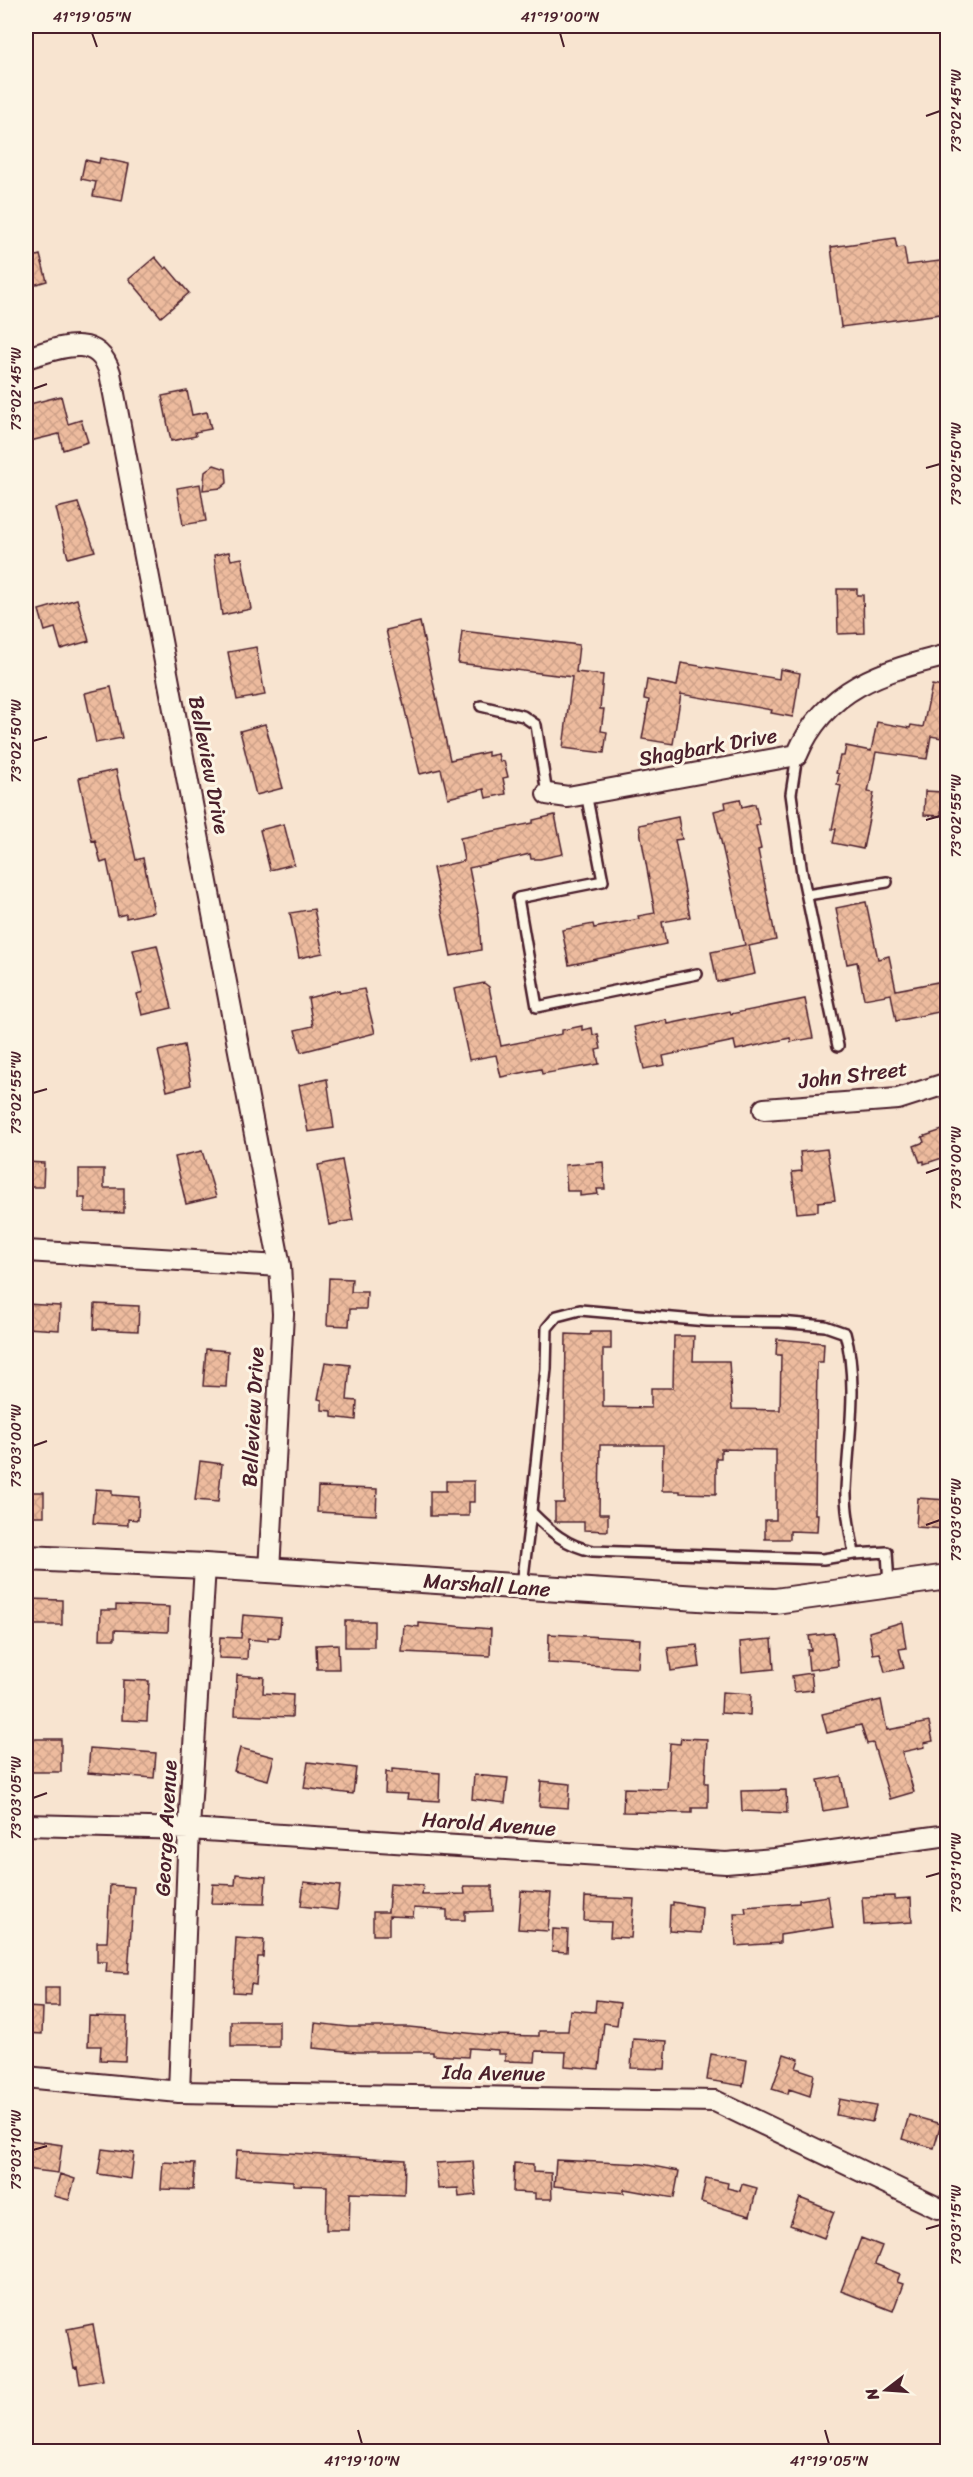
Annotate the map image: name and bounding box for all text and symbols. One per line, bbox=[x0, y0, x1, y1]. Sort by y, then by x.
text: 41°19'05"N bbox=[53, 4, 132, 30]
text: 41°19'00"N bbox=[520, 4, 600, 30]
text: 73°02'45"W bbox=[943, 69, 969, 153]
text: 73°02'45"W bbox=[3, 347, 29, 431]
text: 73°02'50"W bbox=[943, 422, 969, 506]
street label: Belleview Drive bbox=[177, 693, 241, 837]
text: 73°02'50"W bbox=[3, 699, 29, 783]
street label: Shagbark Drive bbox=[636, 716, 780, 778]
text: 73°02'55"W bbox=[943, 774, 969, 858]
street label: John Street bbox=[795, 1049, 910, 1101]
text: 73°02'55"W bbox=[3, 1051, 29, 1135]
text: 73°03'00"W bbox=[943, 1126, 969, 1210]
street label: Belleview Drive bbox=[230, 1346, 276, 1488]
text: 73°03'00"W bbox=[3, 1404, 29, 1488]
text: 73°03'05"W bbox=[943, 1478, 969, 1561]
street label: Marshall Lane bbox=[422, 1562, 552, 1608]
text: 73°03'05"W bbox=[3, 1756, 29, 1839]
street label: George Avenue bbox=[143, 1759, 189, 1897]
street label: Harold Avenue bbox=[421, 1800, 557, 1848]
text: 73°03'10"W bbox=[943, 1832, 969, 1913]
street label: Ida Avenue bbox=[441, 2053, 546, 2093]
text: 73°03'10"W bbox=[3, 2109, 29, 2190]
text: 73°03'15"W bbox=[943, 2185, 969, 2265]
north arrow bbox=[856, 2360, 916, 2420]
text: N bbox=[856, 2384, 888, 2405]
text: 41°19'10"N bbox=[324, 2448, 401, 2474]
text: 41°19'05"N bbox=[790, 2448, 869, 2474]

